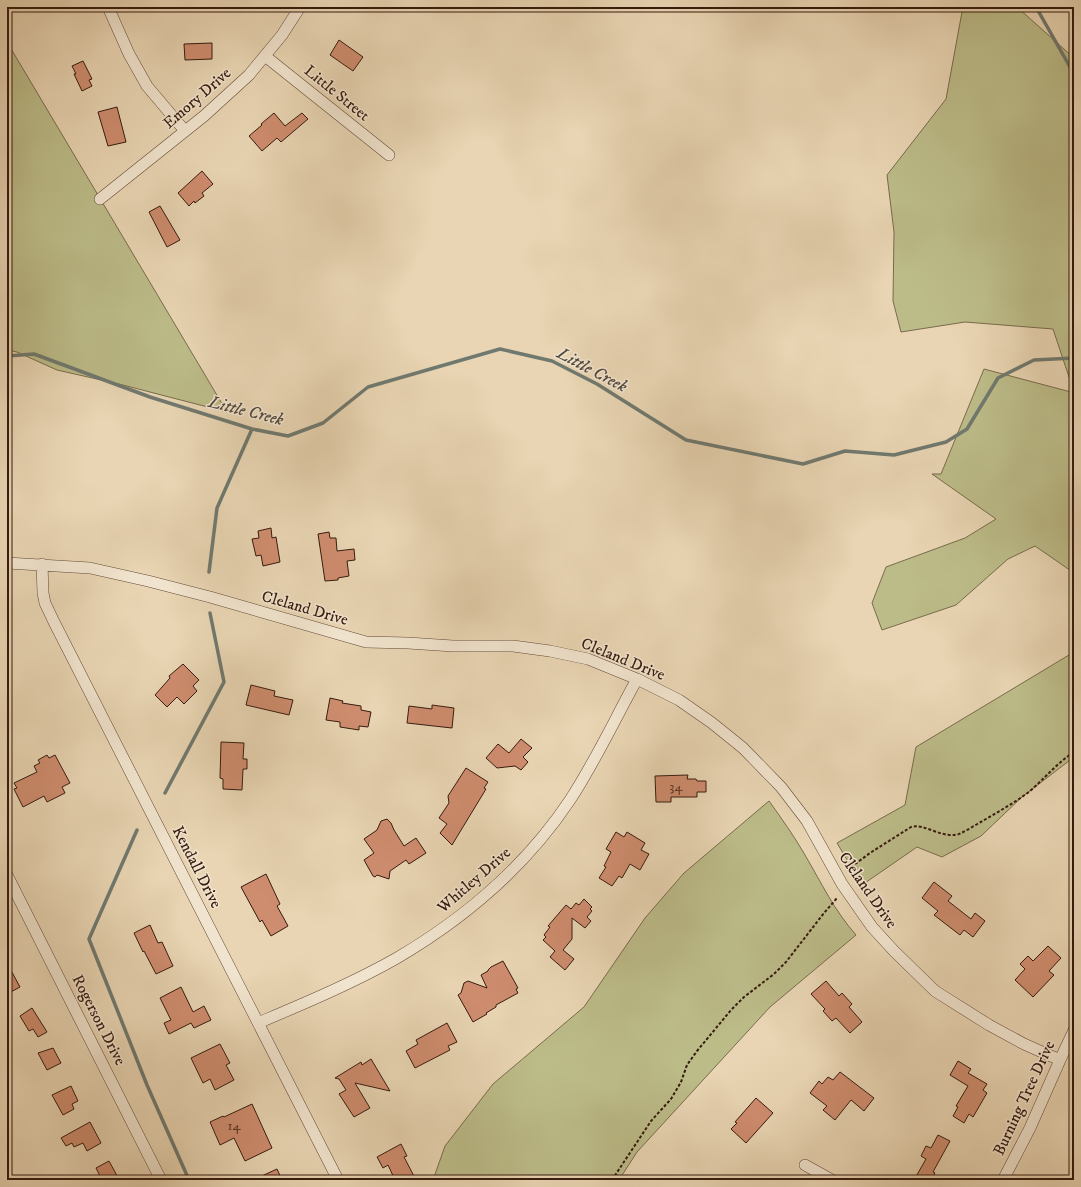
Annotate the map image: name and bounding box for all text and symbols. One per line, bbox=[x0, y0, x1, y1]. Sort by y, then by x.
street label: Little Street bbox=[300, 61, 374, 125]
street label: Emory Drive bbox=[159, 63, 235, 133]
water label: Little Creek bbox=[552, 342, 632, 398]
water label: Little Creek bbox=[205, 391, 287, 431]
street label: Cleland Drive bbox=[259, 586, 351, 630]
street label: Cleland Drive bbox=[578, 633, 668, 685]
house number: 34 bbox=[669, 778, 684, 796]
street label: Kendall Drive bbox=[168, 823, 226, 912]
street label: Whitley Drive bbox=[432, 842, 515, 918]
street label: Cleland Drive bbox=[834, 848, 902, 932]
street label: Rogerson Drive bbox=[68, 971, 131, 1069]
street label: Burning Tree Drive bbox=[989, 1037, 1060, 1159]
house number: 14 bbox=[227, 1117, 242, 1135]

